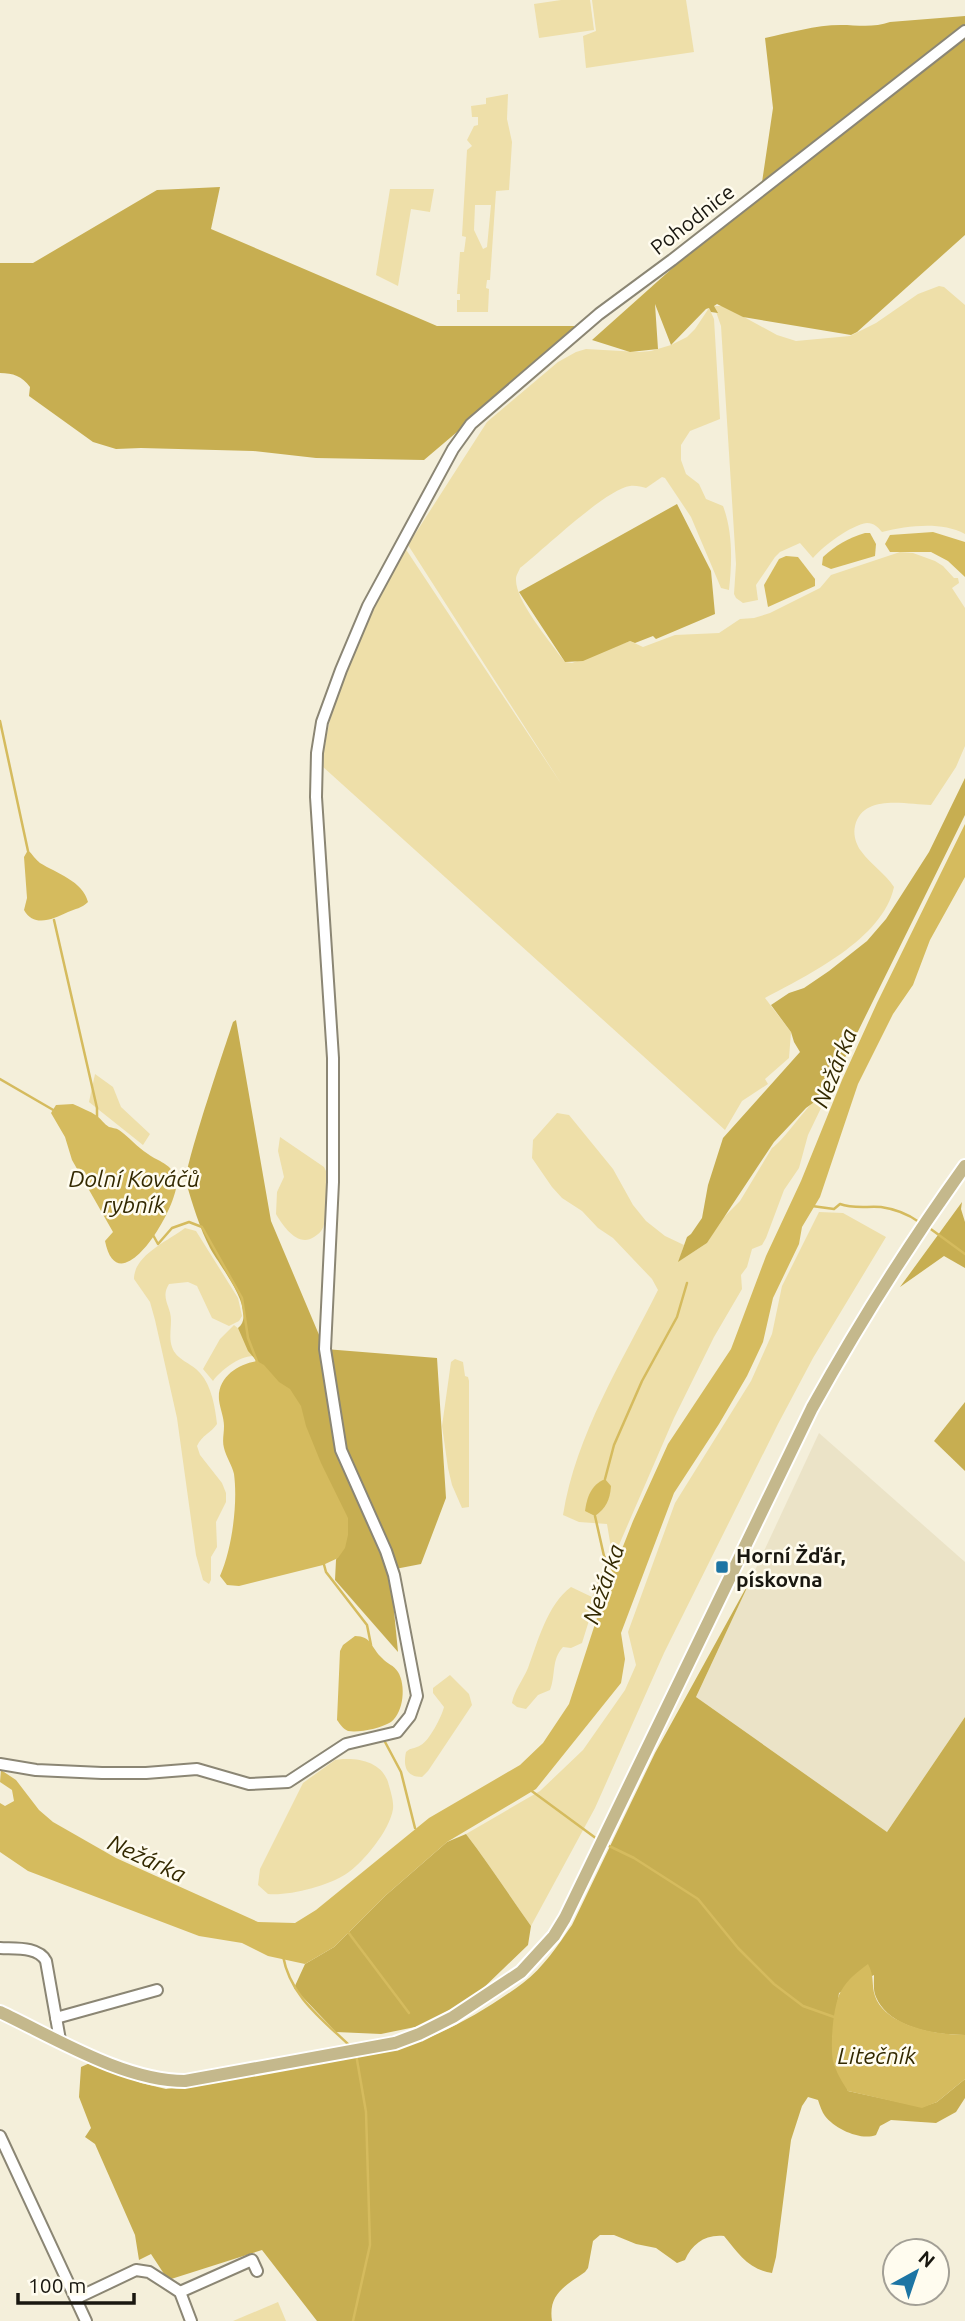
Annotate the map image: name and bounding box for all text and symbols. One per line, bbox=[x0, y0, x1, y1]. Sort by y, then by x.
street label: Pohodnice bbox=[645, 179, 739, 259]
water label: Nežárka bbox=[807, 1025, 861, 1111]
water label: Dolní Kováčů rybník bbox=[68, 1166, 200, 1217]
water label: Nežárka bbox=[578, 1541, 628, 1627]
place label: Horní Žďár, pískovna bbox=[736, 1543, 846, 1591]
marker: Horní Žďár, pískovna bbox=[714, 1559, 730, 1575]
water label: Nežárka bbox=[104, 1829, 190, 1887]
water label: Litečník bbox=[838, 2043, 917, 2068]
north arrow bbox=[881, 2237, 951, 2307]
text: N bbox=[914, 2246, 939, 2272]
scale bar bbox=[18, 2262, 133, 2306]
text: 100 m bbox=[28, 2273, 86, 2297]

